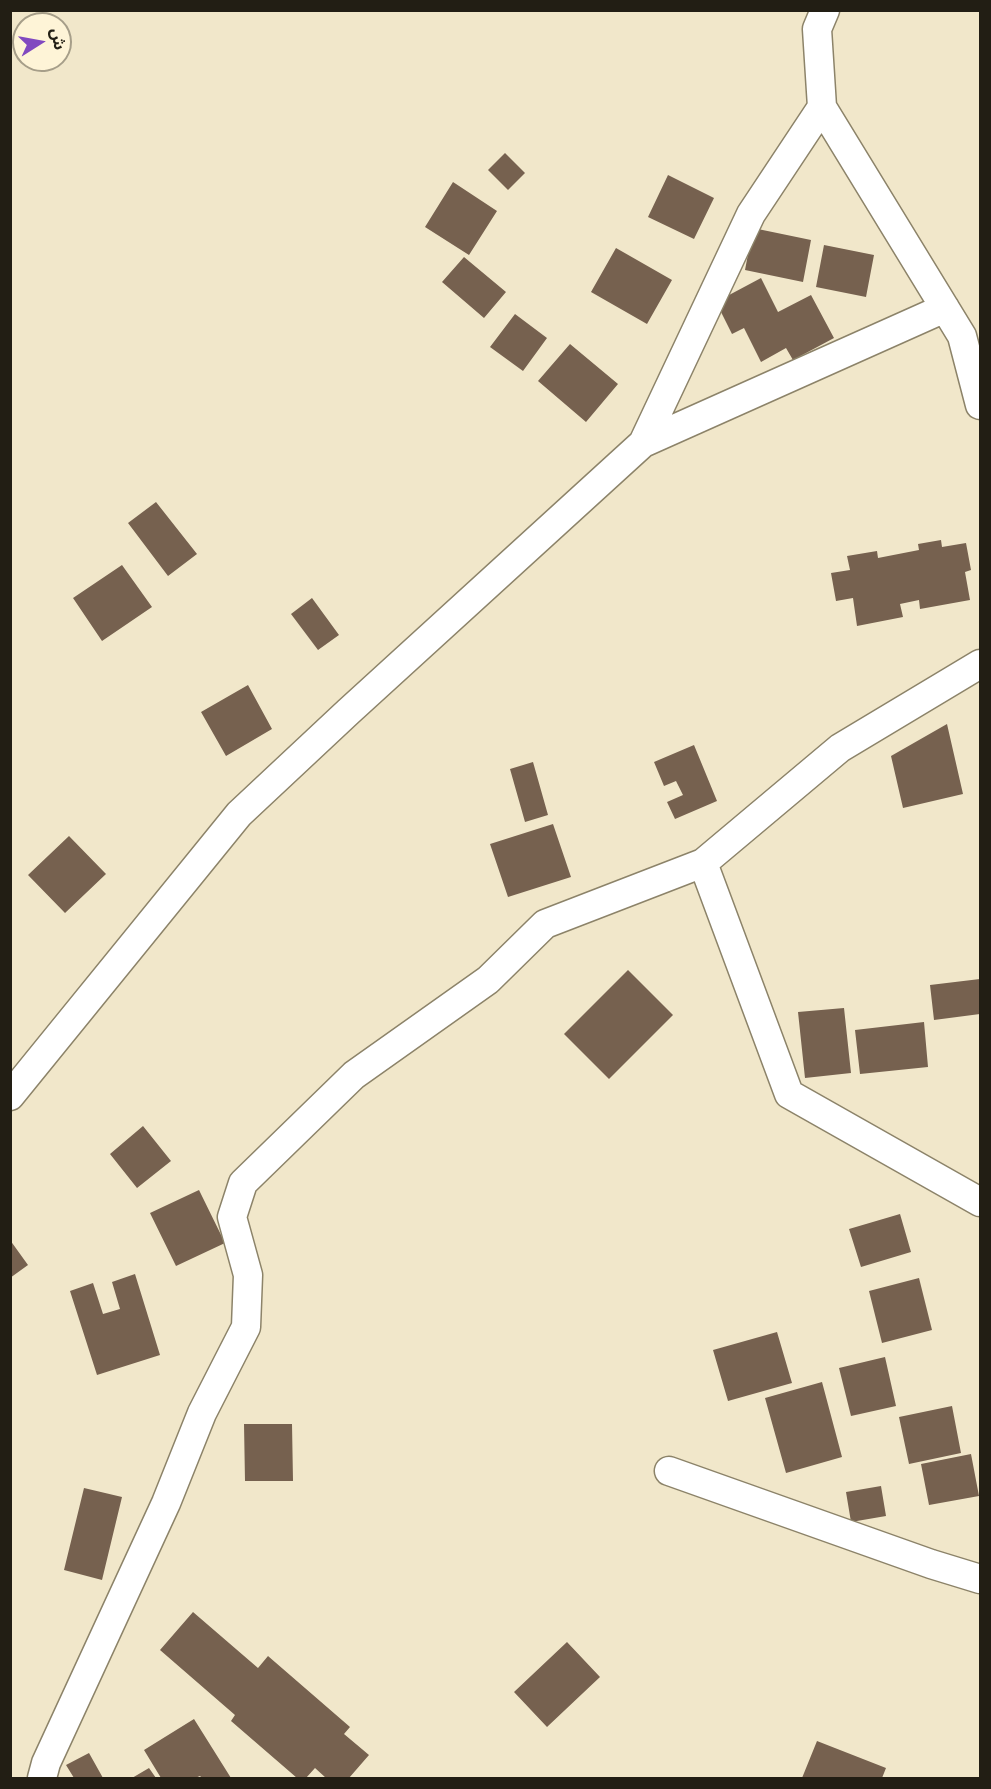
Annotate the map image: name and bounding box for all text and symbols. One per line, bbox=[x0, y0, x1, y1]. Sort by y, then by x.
north arrow bbox=[12, 12, 72, 72]
text: ش bbox=[48, 26, 69, 51]

